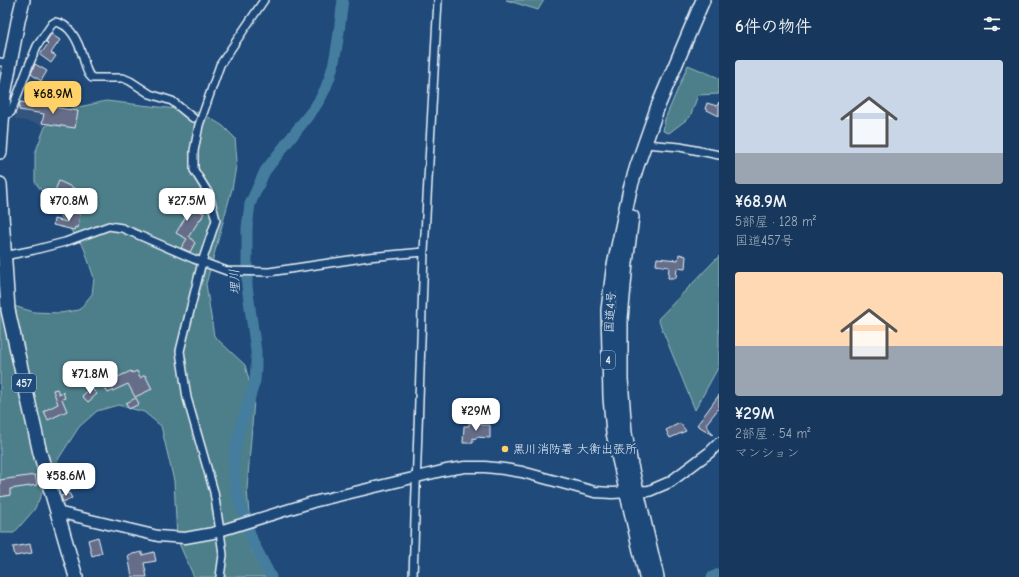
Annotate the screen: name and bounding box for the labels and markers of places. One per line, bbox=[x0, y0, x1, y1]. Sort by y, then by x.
pin: ¥68.9M bbox=[20, 81, 86, 115]
pin: ¥70.8M bbox=[36, 188, 102, 222]
pin: ¥27.5M bbox=[154, 188, 220, 222]
pin: ¥71.8M bbox=[57, 361, 123, 395]
pin: ¥29M bbox=[452, 398, 500, 432]
place label: 黒川消防署 大衡出張所 bbox=[513, 442, 637, 456]
marker: 黒川消防署 大衡出張所 bbox=[500, 444, 510, 454]
pin: ¥58.6M bbox=[33, 463, 99, 497]

